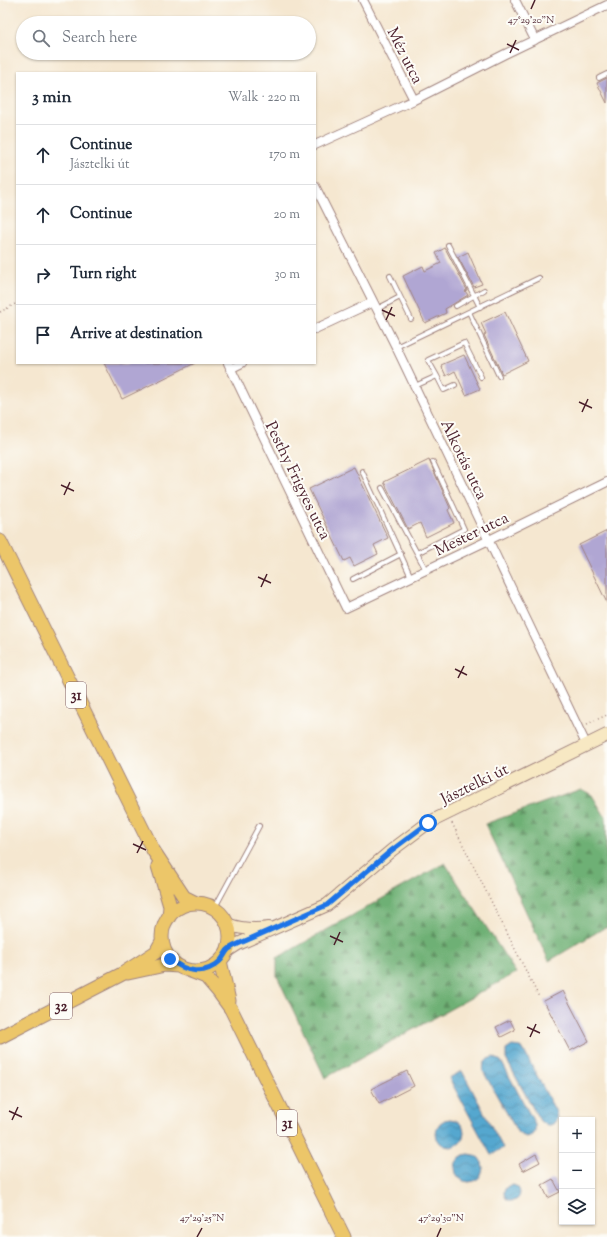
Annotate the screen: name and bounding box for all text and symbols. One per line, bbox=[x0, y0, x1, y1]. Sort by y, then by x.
text: 47°29'20"N bbox=[508, 13, 554, 28]
search box bbox=[16, 16, 316, 60]
street label: Méz utca bbox=[380, 24, 428, 89]
icon: search bbox=[30, 27, 52, 49]
text: Search here bbox=[62, 28, 137, 49]
text: 3 min bbox=[32, 86, 71, 110]
text: Walk · 220 m bbox=[228, 89, 300, 107]
text: Continue bbox=[70, 135, 132, 156]
icon: ahead bbox=[32, 144, 54, 166]
text: 170 m bbox=[269, 146, 300, 164]
text: Jásztelki út bbox=[70, 156, 129, 174]
icon: ahead bbox=[32, 204, 54, 226]
text: Continue bbox=[70, 204, 132, 225]
text: 20 m bbox=[274, 206, 300, 224]
icon: right bbox=[32, 264, 54, 286]
text: Turn right bbox=[70, 264, 136, 285]
text: 30 m bbox=[274, 266, 300, 284]
icon: arrive bbox=[32, 324, 54, 346]
text: Arrive at destination bbox=[70, 324, 203, 345]
street label: Alkotás utca bbox=[433, 416, 492, 505]
street label: Pesthy Frigyes utca bbox=[258, 418, 336, 545]
street label: Mester utca bbox=[431, 507, 514, 563]
road number: 31 bbox=[66, 682, 86, 708]
street label: Jásztelki út bbox=[436, 759, 513, 812]
route start bbox=[419, 814, 437, 832]
route end bbox=[161, 950, 179, 968]
road number: 32 bbox=[50, 993, 72, 1019]
road number: 31 bbox=[277, 1110, 297, 1136]
map controls bbox=[559, 1117, 595, 1225]
button: + bbox=[559, 1117, 595, 1153]
button: − bbox=[559, 1153, 595, 1189]
button: layers bbox=[559, 1189, 595, 1225]
text: 47°29'25"N bbox=[180, 1211, 224, 1226]
text: 47°29'30"N bbox=[418, 1211, 464, 1226]

